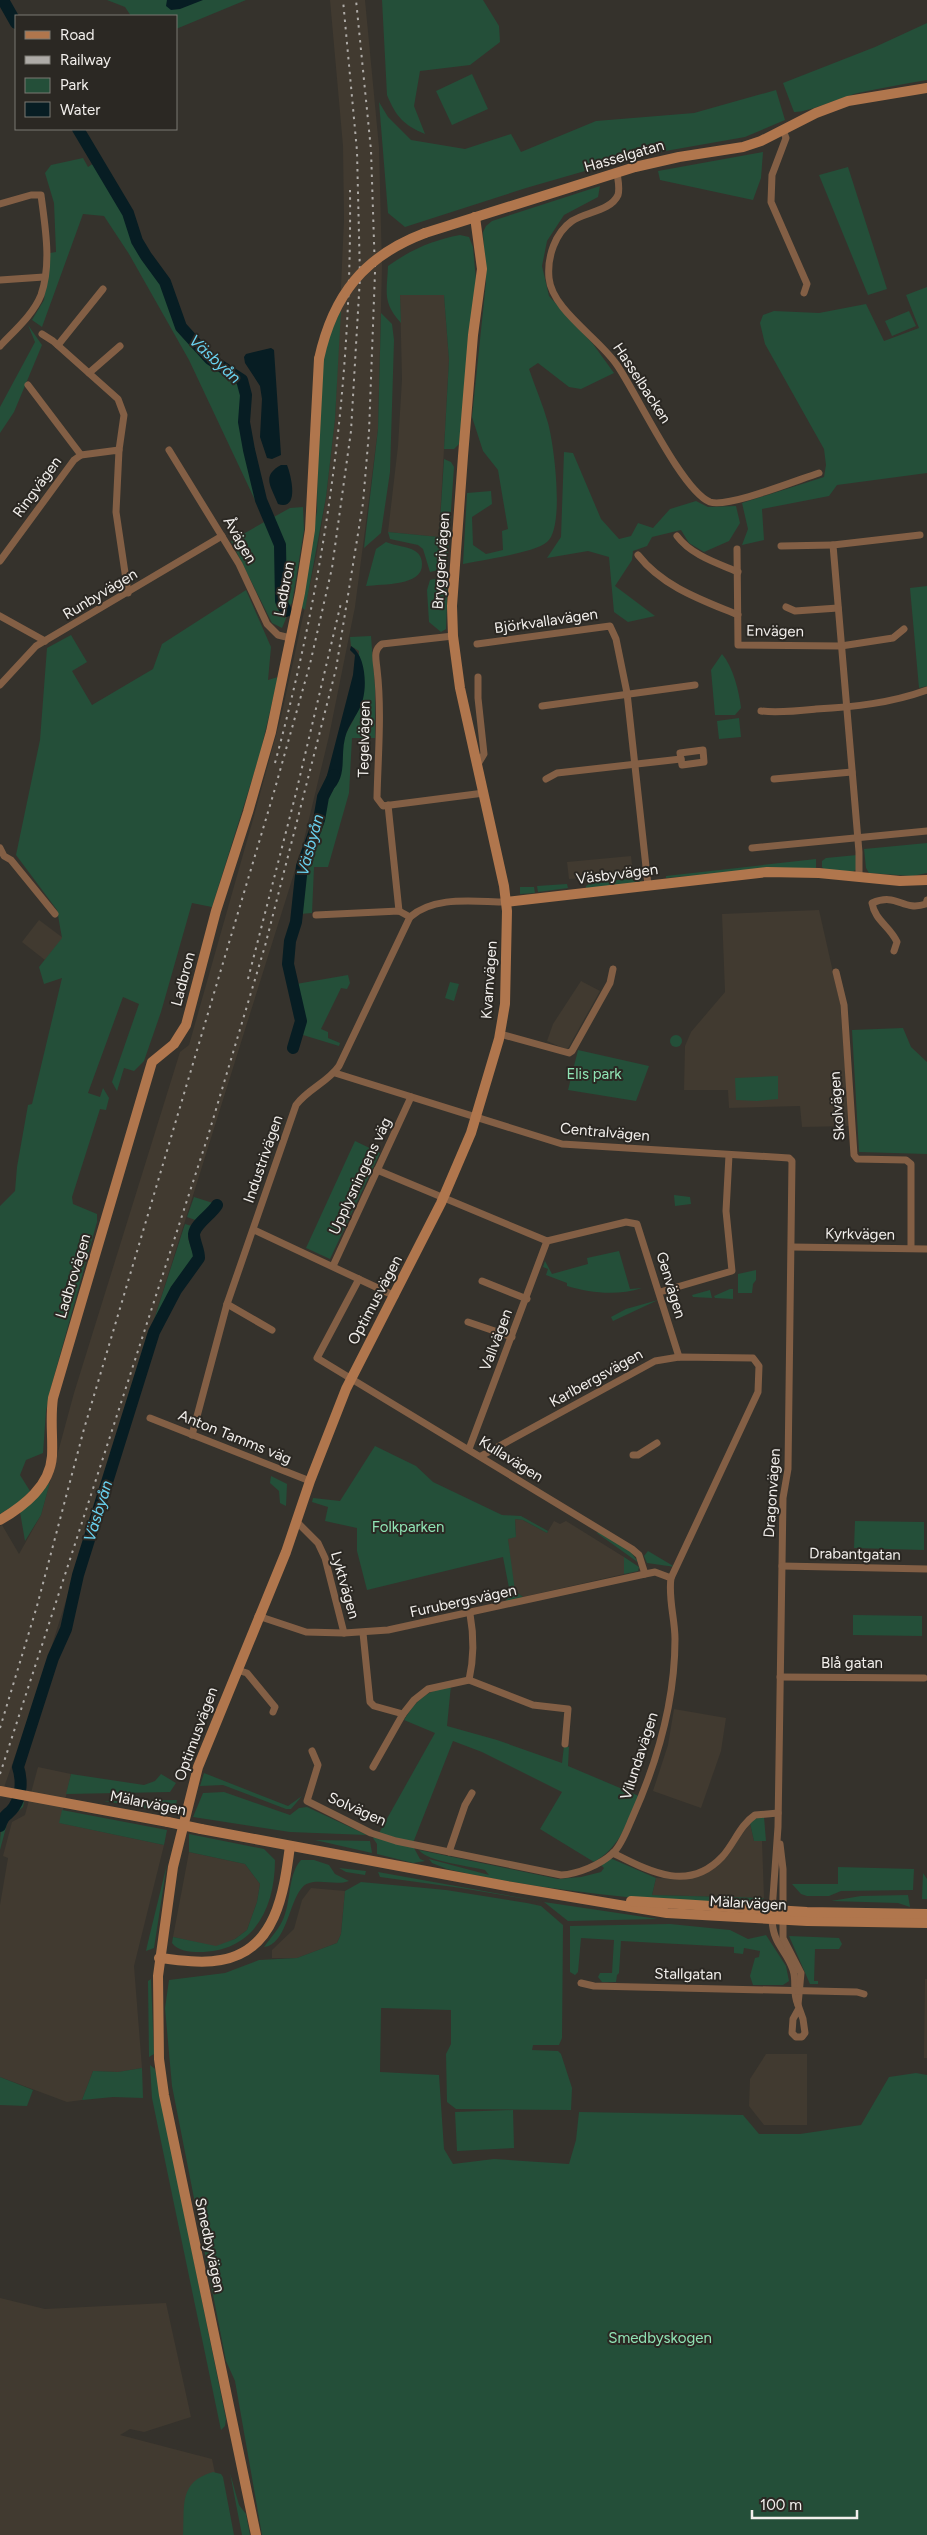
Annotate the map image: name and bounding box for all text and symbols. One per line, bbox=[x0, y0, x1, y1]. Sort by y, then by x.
legend bbox=[15, 15, 178, 130]
text: Road bbox=[60, 26, 95, 44]
text: Railway bbox=[60, 51, 111, 69]
text: Park bbox=[60, 76, 89, 94]
text: Water bbox=[60, 101, 100, 119]
street label: Hasselgatan bbox=[582, 136, 666, 176]
water label: Väsbyån bbox=[185, 331, 245, 387]
street label: Hasselbacken bbox=[609, 339, 675, 427]
street label: Ringvägen bbox=[9, 453, 65, 521]
street label: Bryggerivägen bbox=[429, 512, 453, 610]
street label: Åvägen bbox=[220, 514, 260, 566]
street label: Ladbron bbox=[270, 560, 298, 618]
street label: Runbyvägen bbox=[60, 565, 140, 623]
street label: Björkvallavägen bbox=[493, 605, 599, 637]
street label: Envägen bbox=[746, 621, 804, 641]
street label: Tegelvägen bbox=[354, 701, 374, 777]
water label: Väsbyån bbox=[293, 812, 327, 878]
street label: Väsbyvägen bbox=[575, 860, 659, 888]
street label: Kvarnvägen bbox=[477, 940, 501, 1020]
street label: Ladbron bbox=[167, 950, 199, 1008]
park label: Elis park bbox=[566, 1065, 622, 1083]
street label: Skolvägen bbox=[826, 1071, 848, 1141]
street label: Industrivägen bbox=[240, 1113, 286, 1205]
street label: Upplysningens väg bbox=[325, 1115, 395, 1237]
street label: Centralvägen bbox=[559, 1119, 651, 1145]
street label: Kyrkvägen bbox=[825, 1224, 895, 1244]
street label: Ladbrovägen bbox=[52, 1232, 94, 1320]
street label: Genvägen bbox=[652, 1250, 690, 1320]
street label: Optimusvägen bbox=[344, 1252, 406, 1348]
street label: Vallvägen bbox=[476, 1306, 516, 1374]
street label: Karlbergsvägen bbox=[546, 1345, 646, 1411]
street label: Anton Tamms väg bbox=[176, 1406, 294, 1468]
street label: Kullavägen bbox=[476, 1432, 546, 1486]
street label: Dragonvägen bbox=[760, 1448, 784, 1538]
water label: Väsbyån bbox=[80, 1478, 116, 1544]
park label: Folkparken bbox=[372, 1518, 444, 1536]
street label: Drabantgatan bbox=[809, 1544, 901, 1564]
street label: Lyktvägen bbox=[327, 1549, 363, 1621]
street label: Furubergsvägen bbox=[408, 1581, 518, 1621]
street label: Blå gatan bbox=[821, 1654, 883, 1672]
street label: Optimusvägen bbox=[171, 1685, 221, 1783]
street label: Vilundavägen bbox=[616, 1710, 662, 1802]
street label: Mälarvägen bbox=[108, 1787, 188, 1819]
street label: Solvägen bbox=[325, 1788, 389, 1830]
street label: Mälarvägen bbox=[709, 1892, 787, 1914]
street label: Stallgatan bbox=[654, 1964, 722, 1984]
street label: Smedbyvägen bbox=[191, 2196, 229, 2294]
park label: Smedbyskogen bbox=[608, 2329, 712, 2347]
scale bar bbox=[752, 2488, 857, 2520]
text: 100 m bbox=[760, 2496, 802, 2514]

